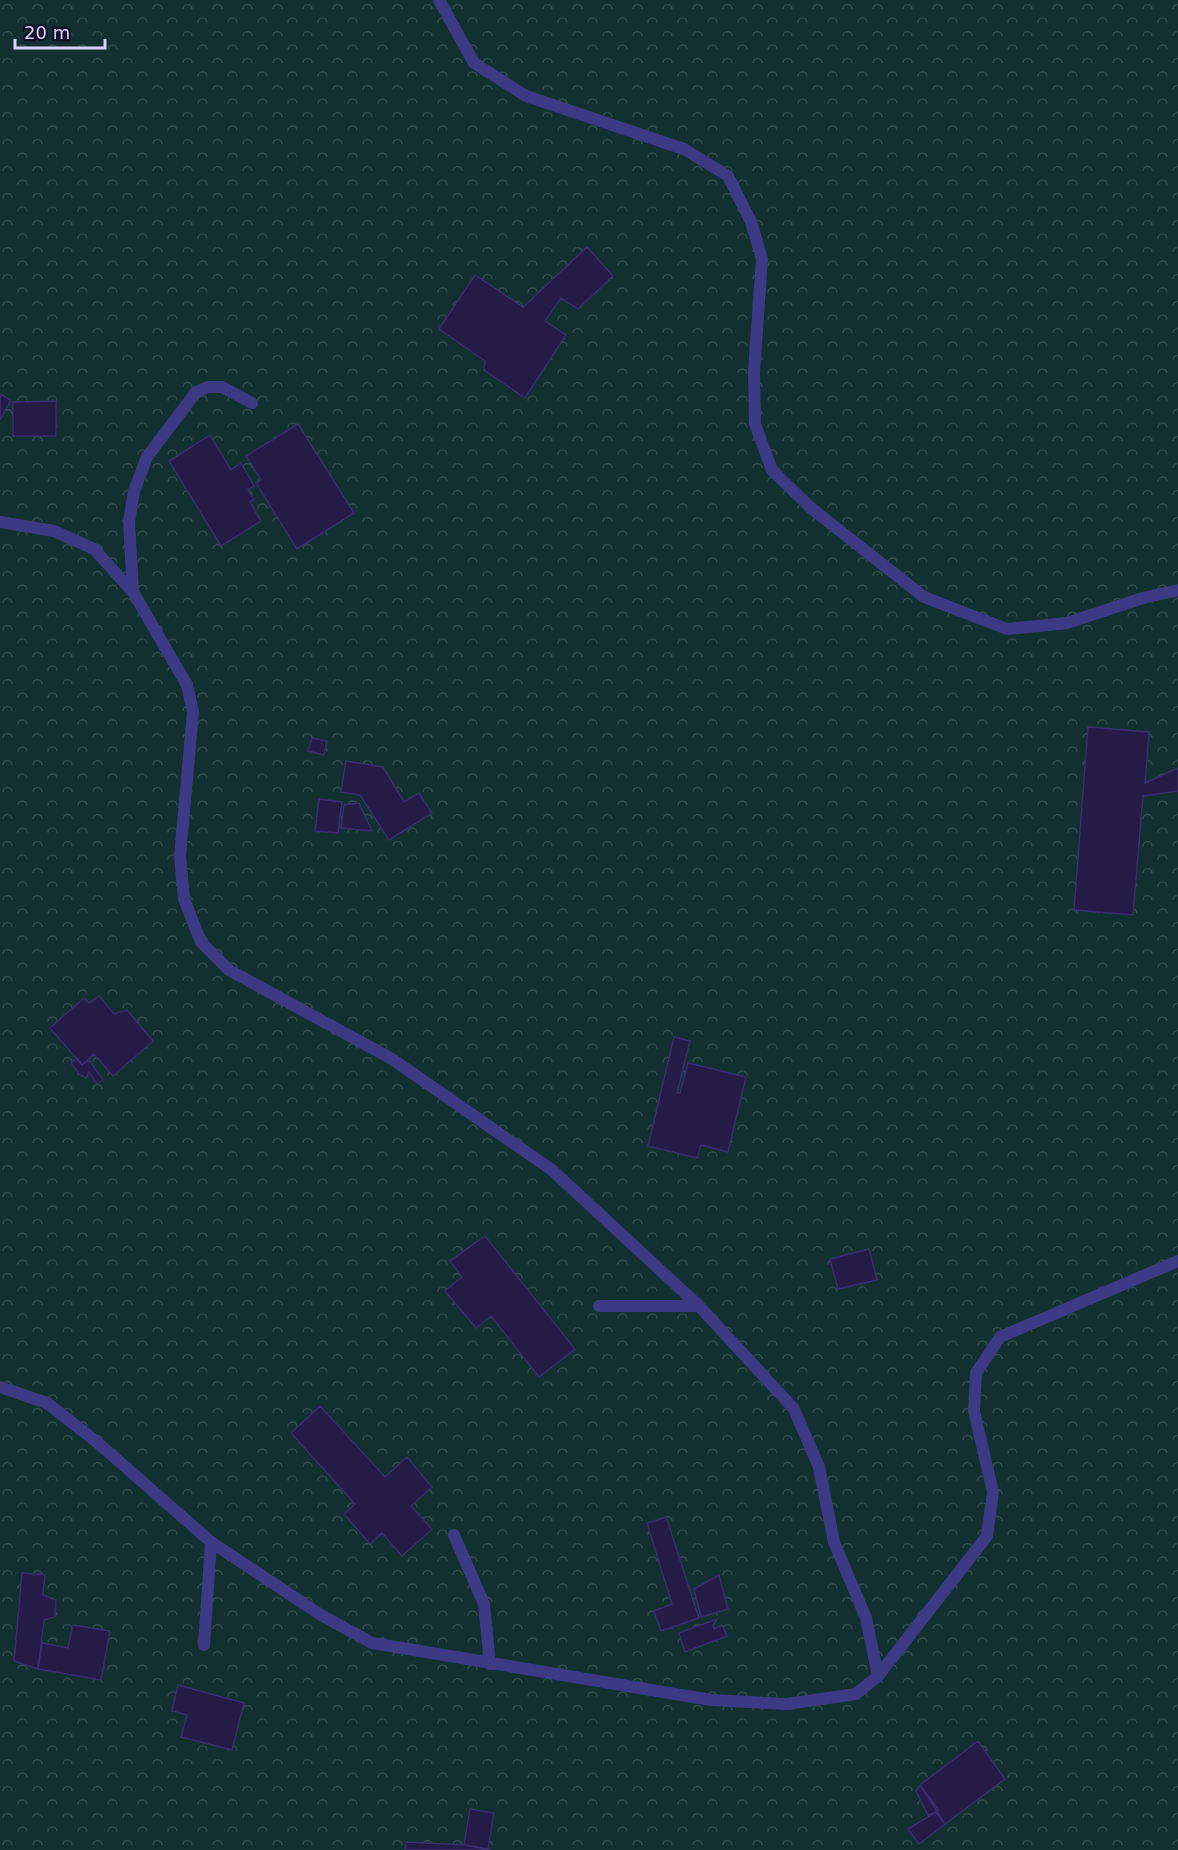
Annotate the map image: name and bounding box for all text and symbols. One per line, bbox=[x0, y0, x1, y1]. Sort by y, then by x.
scale bar bbox=[15, 12, 105, 50]
text: 20 m bbox=[24, 22, 70, 43]

